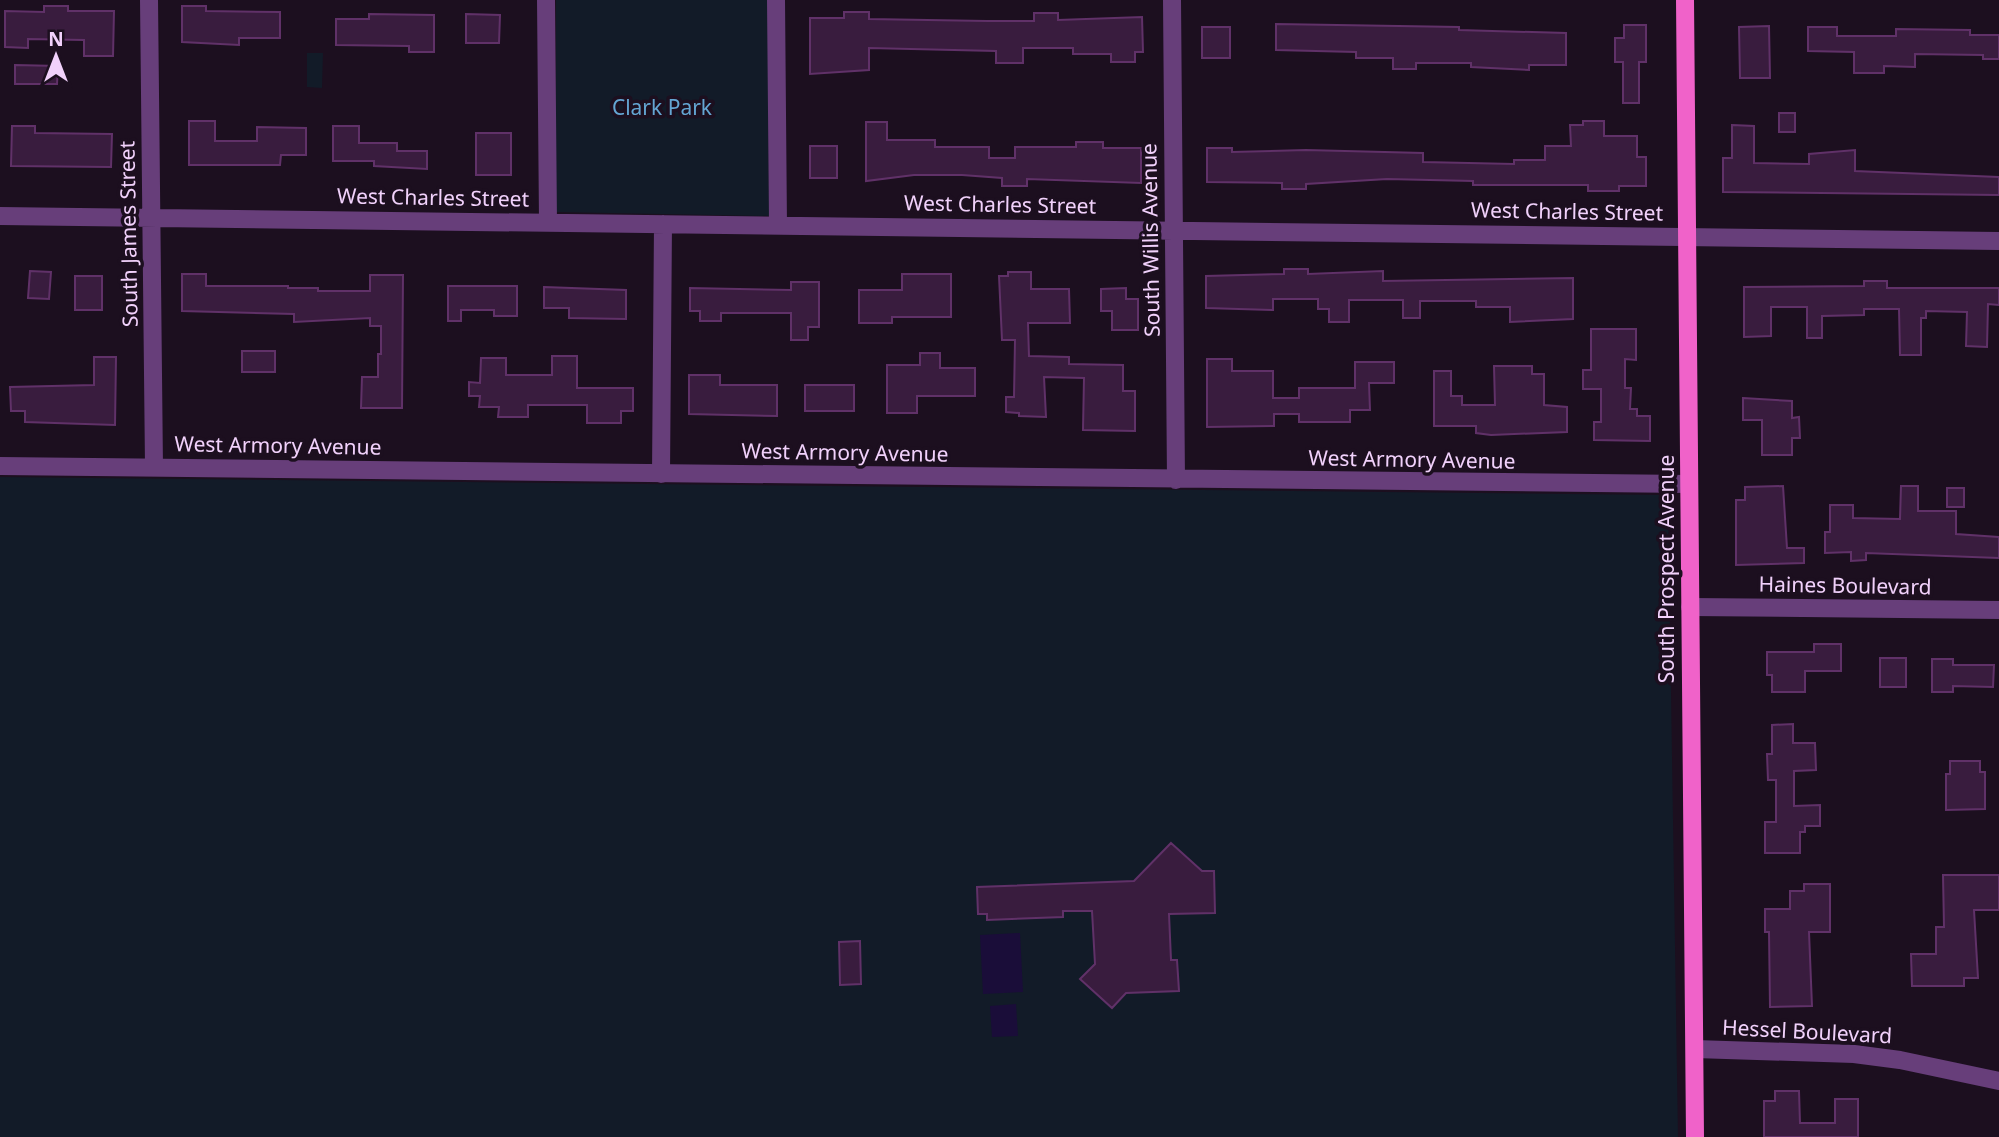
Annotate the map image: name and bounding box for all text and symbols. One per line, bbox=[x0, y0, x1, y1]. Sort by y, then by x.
north arrow bbox=[21, 21, 91, 91]
text: N bbox=[48, 26, 64, 52]
park label: Clark Park bbox=[612, 93, 713, 121]
street label: South James Street bbox=[112, 140, 144, 327]
street label: South Willis Avenue bbox=[1134, 143, 1166, 337]
street label: West Charles Street bbox=[337, 181, 530, 213]
street label: West Charles Street bbox=[904, 188, 1097, 220]
street label: West Charles Street bbox=[1471, 195, 1664, 227]
street label: West Armory Avenue bbox=[174, 429, 382, 461]
street label: West Armory Avenue bbox=[741, 436, 949, 468]
street label: West Armory Avenue bbox=[1308, 443, 1516, 475]
street label: South Prospect Avenue bbox=[1652, 455, 1680, 683]
street label: Haines Boulevard bbox=[1758, 569, 1932, 601]
street label: Hessel Boulevard bbox=[1721, 1013, 1893, 1049]

